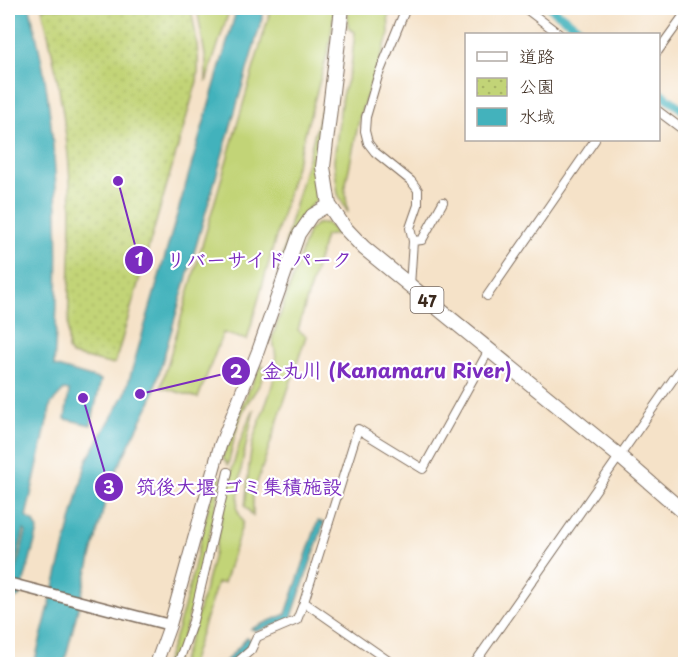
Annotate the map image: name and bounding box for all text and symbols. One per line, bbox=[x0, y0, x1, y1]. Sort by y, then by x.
legend bbox=[465, 33, 660, 141]
text: 道路 bbox=[519, 42, 555, 69]
text: 公園 bbox=[519, 72, 555, 99]
text: 水域 bbox=[519, 102, 555, 129]
callout: リバーサイド パーク bbox=[124, 241, 364, 279]
text: リバーサイド パーク bbox=[166, 244, 352, 274]
text: 1 bbox=[135, 245, 144, 272]
road number: 47 bbox=[410, 287, 444, 313]
callout: 金丸川 (Kanamaru River) bbox=[221, 352, 524, 390]
text: 金丸川 (Kanamaru River) bbox=[262, 355, 512, 385]
text: 2 bbox=[230, 357, 243, 384]
callout: 筑後大堰 ゴミ集積施設 bbox=[94, 468, 355, 506]
text: 筑後大堰 ゴミ集積施設 bbox=[136, 471, 342, 501]
text: 3 bbox=[103, 473, 115, 500]

